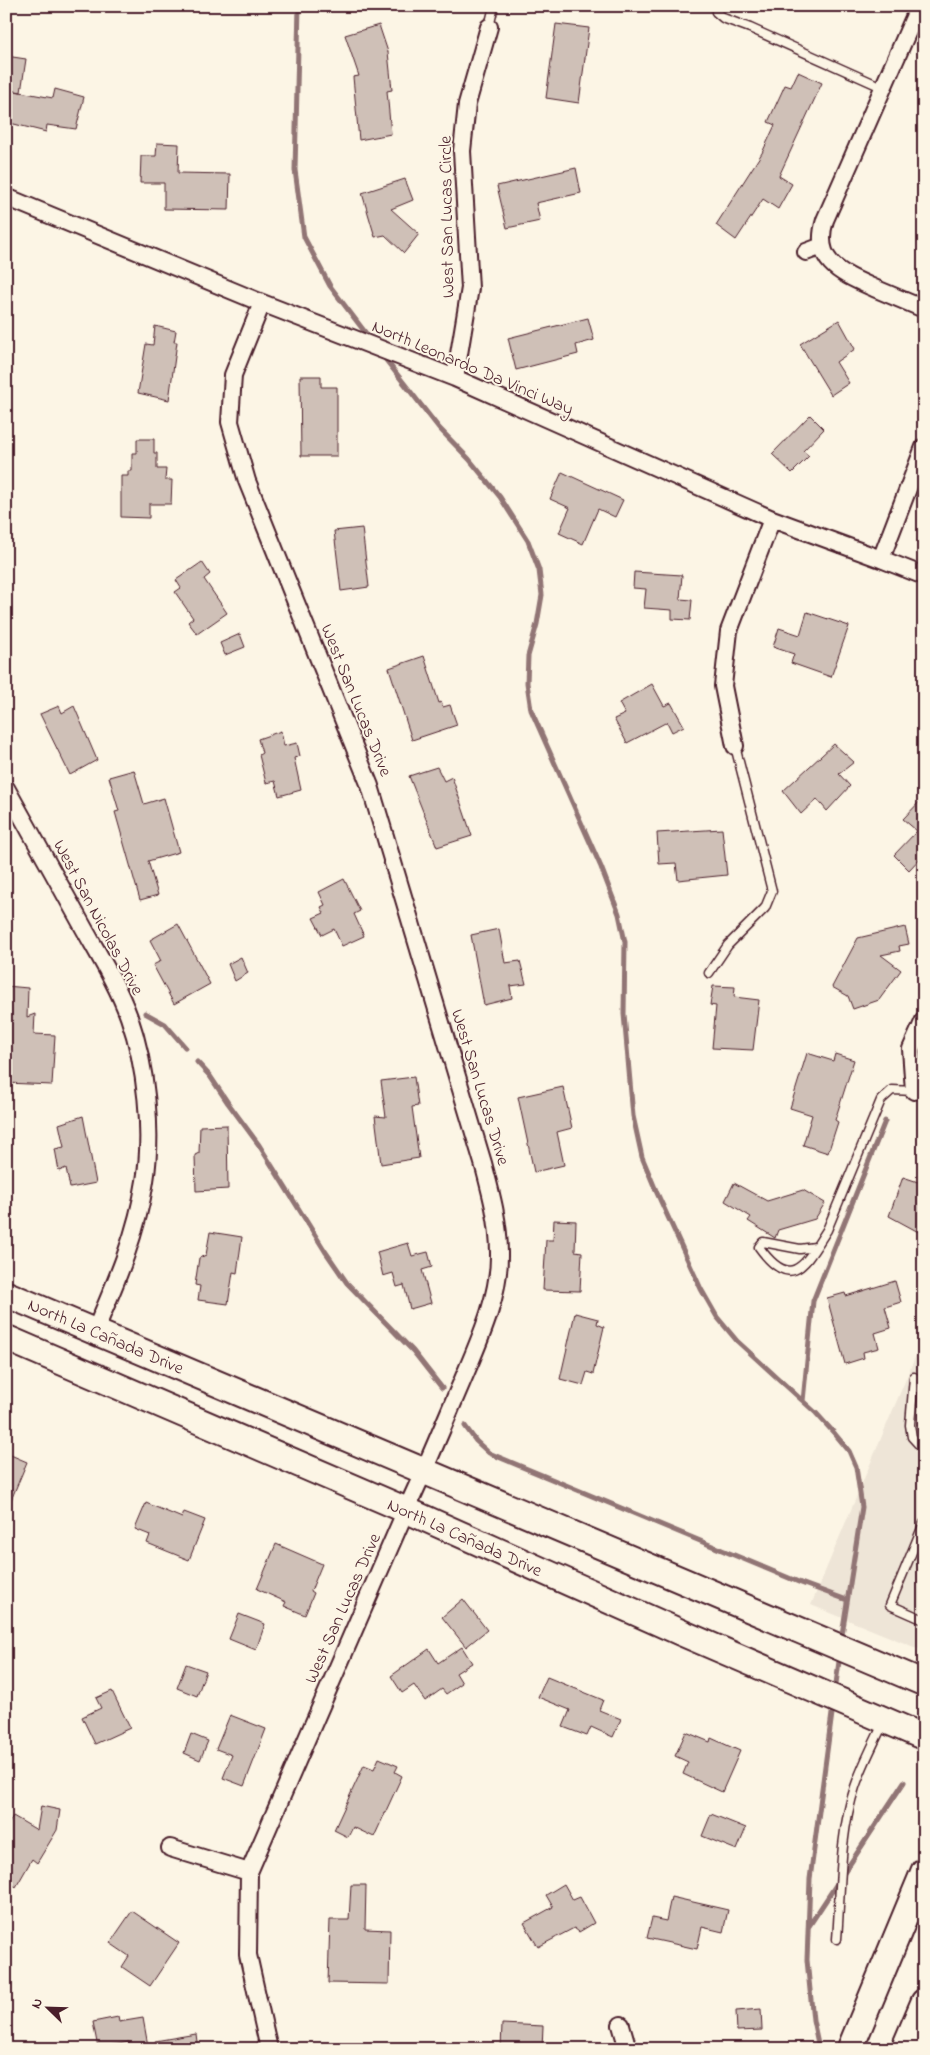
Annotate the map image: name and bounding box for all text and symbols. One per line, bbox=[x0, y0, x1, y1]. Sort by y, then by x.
street label: West San Lucas Circle bbox=[434, 135, 462, 298]
street label: North Leonardo Da Vinci Way bbox=[367, 315, 577, 423]
street label: West San Lucas Drive bbox=[313, 621, 398, 782]
street label: West San Nicolas Drive bbox=[45, 836, 150, 1001]
street label: West San Lucas Drive bbox=[443, 1006, 516, 1170]
street label: North La Cañada Drive bbox=[23, 1293, 188, 1383]
street label: North La Cañada Drive bbox=[383, 1493, 547, 1585]
street label: West San Lucas Drive bbox=[299, 1529, 389, 1688]
north arrow bbox=[22, 1982, 72, 2032]
text: N bbox=[26, 1995, 49, 2012]

